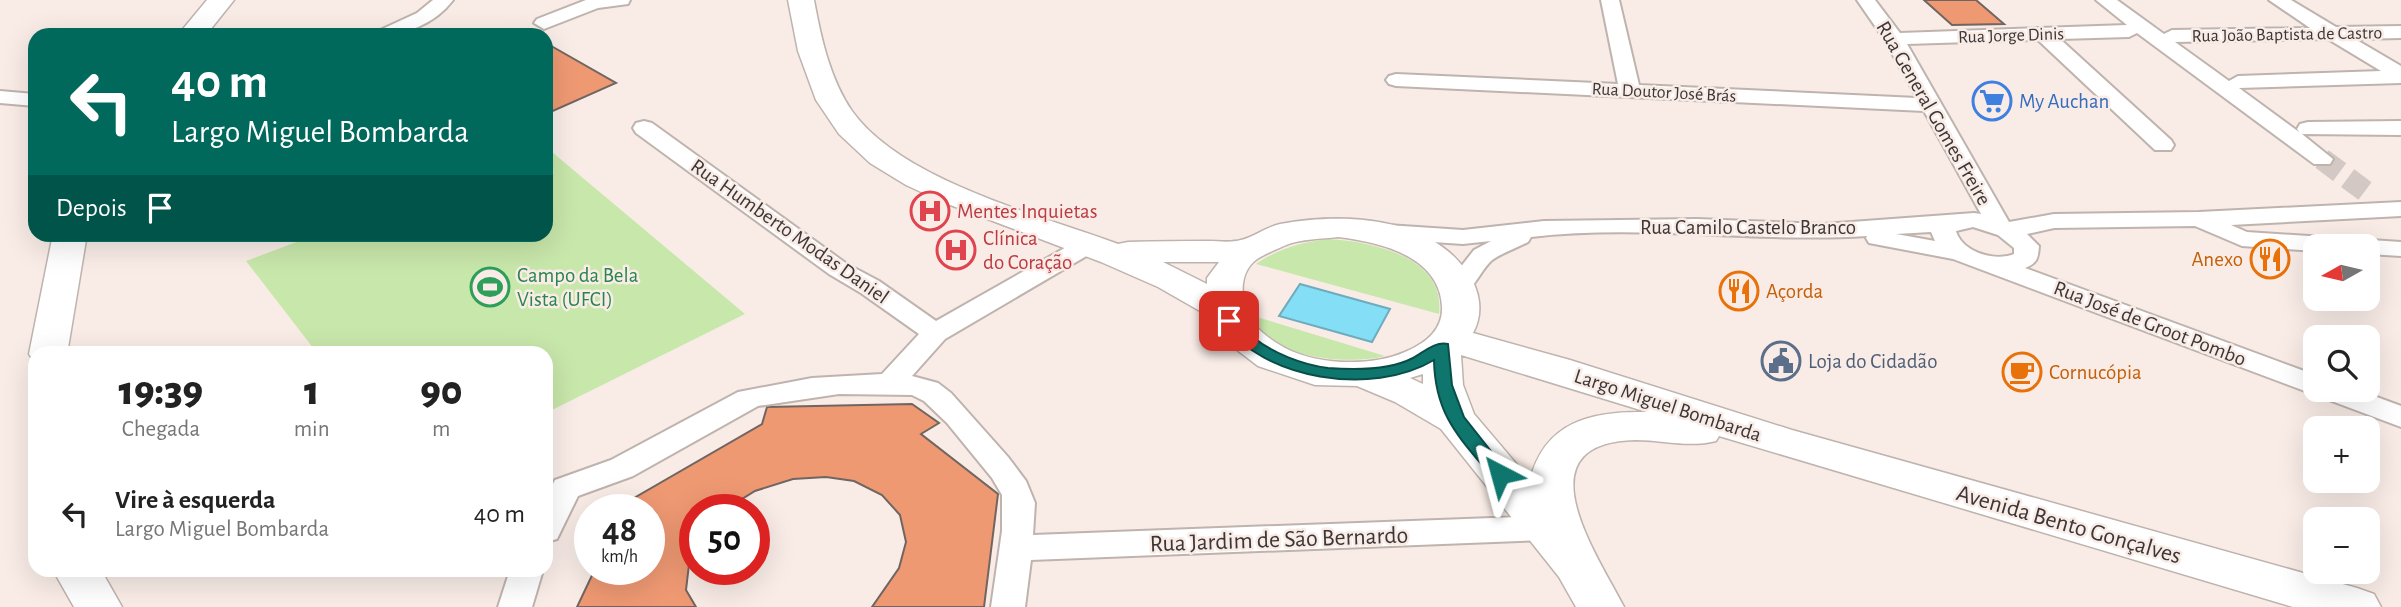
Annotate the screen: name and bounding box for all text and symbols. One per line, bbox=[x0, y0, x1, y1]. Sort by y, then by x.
street label: Rua General Gomes Freire bbox=[1872, 18, 1995, 209]
street label: Rua João Baptista de Castro bbox=[2192, 24, 2383, 46]
street label: Rua Jorge Dinis bbox=[1958, 25, 2064, 47]
icon: left bbox=[56, 56, 147, 147]
text: 40 m bbox=[171, 58, 268, 107]
street label: Rua Doutor José Brás bbox=[1591, 80, 1737, 106]
supermarket icon: My Auchan bbox=[1971, 80, 2013, 122]
place label: My Auchan bbox=[2019, 91, 2109, 112]
text: Largo Miguel Bombarda bbox=[171, 116, 469, 148]
street label: Rua Humberto Modas Daniel bbox=[687, 155, 892, 308]
icon: arrive bbox=[141, 189, 179, 227]
hospital icon: Mentes Inquietas bbox=[909, 190, 951, 232]
text: Depois bbox=[56, 195, 127, 221]
place label: Mentes Inquietas bbox=[957, 201, 1098, 222]
street label: Rua Camilo Castelo Branco bbox=[1640, 217, 1856, 238]
place label: Clínica do Coração bbox=[983, 228, 1072, 273]
hospital icon: Clínica do Coração bbox=[935, 229, 977, 271]
north arrow bbox=[2303, 234, 2380, 312]
map controls bbox=[2303, 234, 2380, 584]
restaurant icon: Anexo bbox=[2249, 238, 2291, 280]
place label: Anexo bbox=[2191, 249, 2243, 270]
place label: Campo da Bela Vista (UFCI) bbox=[517, 265, 639, 310]
sports icon: Campo da Bela Vista (UFCI) bbox=[469, 266, 511, 308]
restaurant icon: Açorda bbox=[1718, 270, 1760, 312]
street label: Rua José de Groot Pombo bbox=[2051, 277, 2249, 370]
place label: Açorda bbox=[1766, 281, 1824, 302]
pin bbox=[1199, 291, 1259, 351]
icon: arrive bbox=[1210, 302, 1248, 340]
button: search bbox=[2303, 325, 2380, 402]
public building icon: Loja do Cidadão bbox=[1760, 340, 1802, 382]
place label: Loja do Cidadão bbox=[1808, 351, 1938, 372]
cafe icon: Cornucópia bbox=[2001, 351, 2043, 393]
place label: Cornucópia bbox=[2049, 362, 2142, 383]
street label: Largo Miguel Bombarda bbox=[1572, 365, 1764, 446]
text: 19:39 bbox=[119, 370, 203, 412]
text: 1 bbox=[304, 370, 319, 412]
text: 90 bbox=[420, 370, 462, 412]
button: + bbox=[2303, 416, 2380, 493]
text: Chegada bbox=[122, 418, 200, 441]
text: min bbox=[294, 418, 330, 441]
text: m bbox=[432, 418, 450, 441]
position arrow bbox=[1463, 437, 1537, 511]
street label: Avenida Bento Gonçalves bbox=[1954, 481, 2184, 569]
text: Vire à esquerda bbox=[115, 487, 276, 513]
speed limit sign: 50 bbox=[679, 494, 770, 585]
icon: left bbox=[56, 495, 94, 533]
text: 40 m bbox=[474, 501, 525, 527]
button: − bbox=[2303, 507, 2380, 584]
text: 48 bbox=[602, 513, 637, 548]
text: Largo Miguel Bombarda bbox=[115, 518, 329, 541]
street label: Rua Jardim de São Bernardo bbox=[1149, 523, 1409, 557]
text: km/h bbox=[601, 548, 638, 566]

